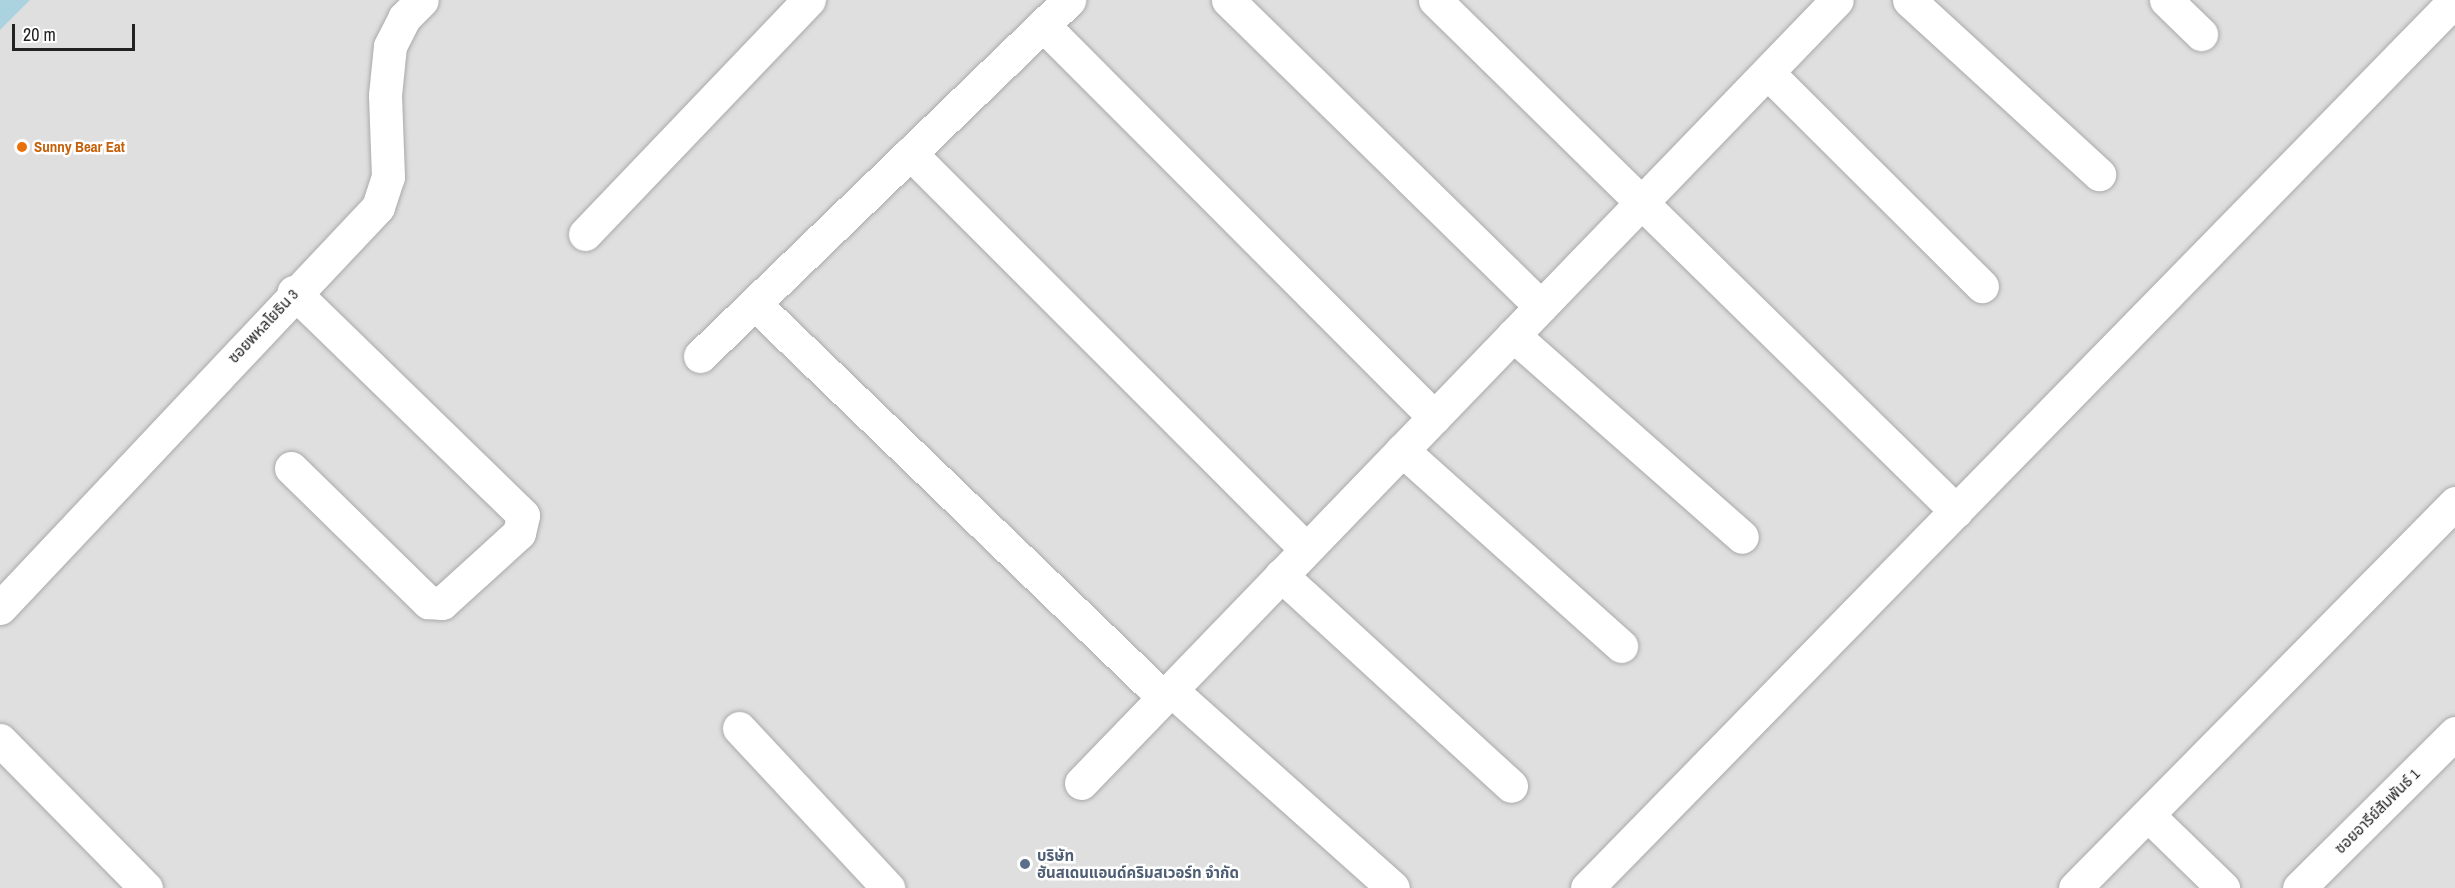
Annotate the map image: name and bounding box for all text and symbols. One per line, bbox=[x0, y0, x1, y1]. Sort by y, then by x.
scale bar bbox=[15, 12, 138, 50]
text: 20 m bbox=[23, 22, 56, 47]
place label: Sunny Bear Eat bbox=[34, 138, 125, 156]
marker: Sunny Bear Eat bbox=[15, 140, 29, 154]
street label: ซอยพหลโยธิน 3 bbox=[224, 285, 302, 367]
street label: ซอยอารีย์สัมพันธ์ 1 bbox=[2331, 765, 2423, 857]
place label: บริษัท ฮันสเดนแอนด์คริมสเวอร์ท จำกัด bbox=[1037, 846, 1239, 881]
marker: บริษัท ฮันสเดนแอนด์คริมสเวอร์ท จำกัด bbox=[1018, 857, 1032, 871]

